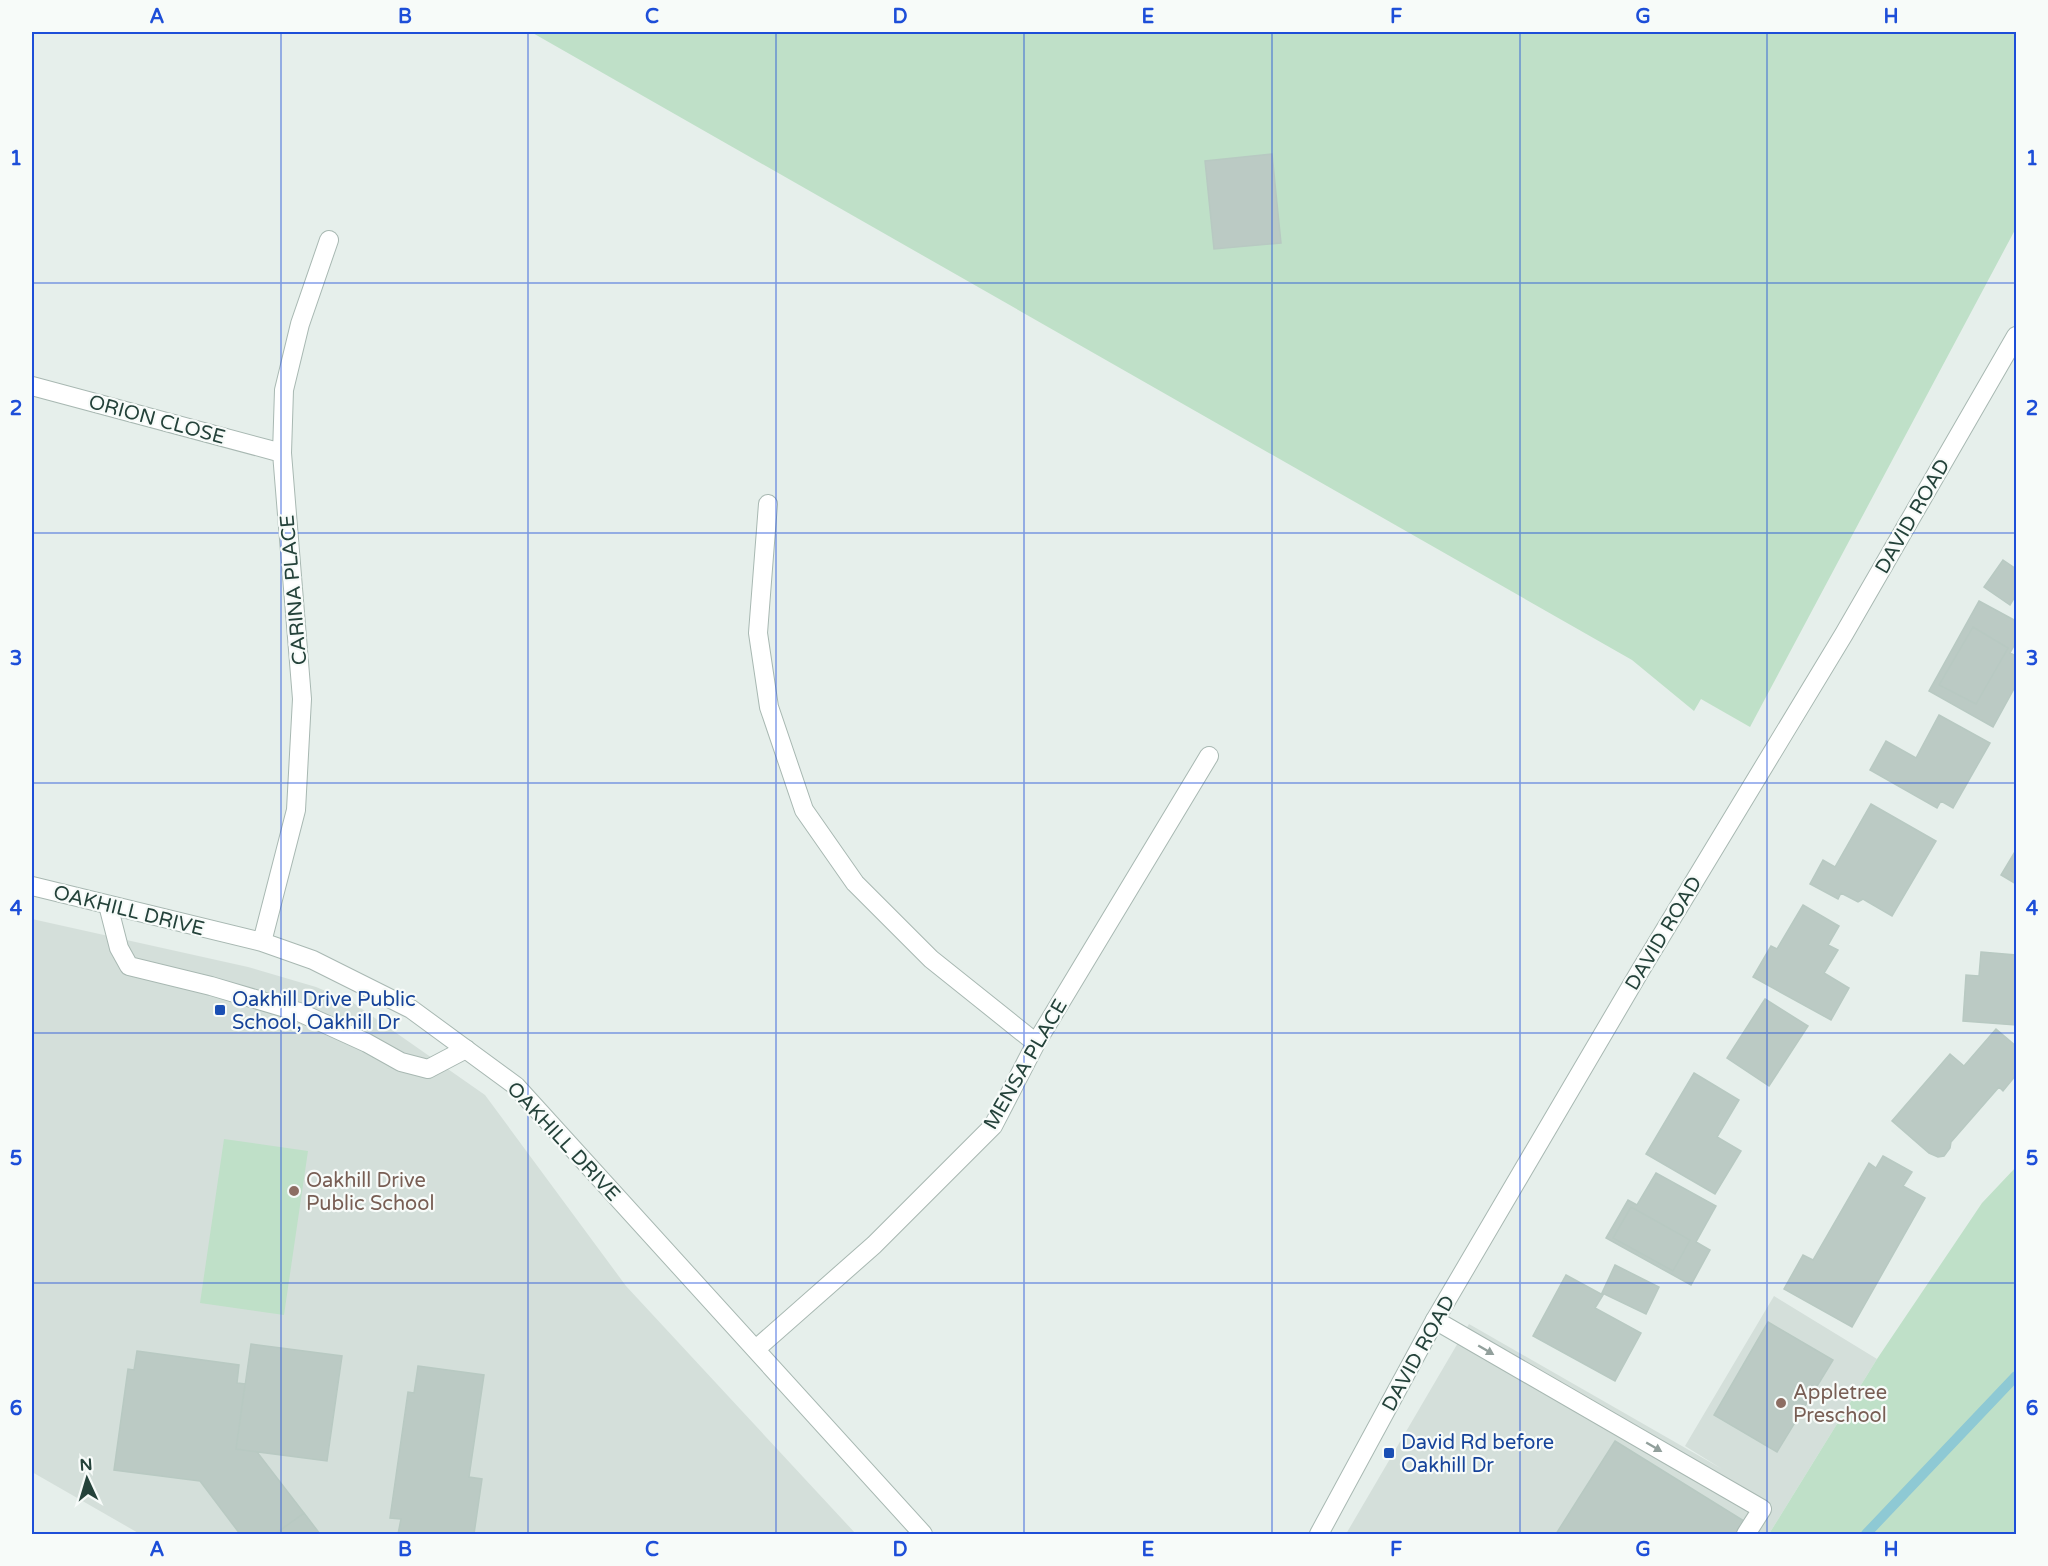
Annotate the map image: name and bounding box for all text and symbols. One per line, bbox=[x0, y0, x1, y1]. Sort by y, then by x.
text: A bbox=[150, 5, 165, 29]
text: B bbox=[398, 5, 412, 29]
text: C bbox=[645, 5, 659, 29]
text: D bbox=[892, 5, 908, 29]
text: E bbox=[1142, 5, 1155, 29]
text: F bbox=[1390, 5, 1402, 29]
text: G bbox=[1635, 5, 1651, 29]
text: H bbox=[1883, 5, 1899, 29]
text: 1 bbox=[10, 147, 22, 171]
text: 1 bbox=[2026, 147, 2038, 171]
street label: ORION CLOSE bbox=[86, 390, 228, 450]
text: 2 bbox=[10, 397, 22, 421]
text: 2 bbox=[2026, 397, 2038, 421]
street label: DAVID ROAD bbox=[1870, 455, 1955, 578]
street label: CARINA PLACE bbox=[275, 514, 313, 666]
text: 3 bbox=[10, 647, 22, 671]
text: 3 bbox=[2026, 647, 2038, 671]
street label: DAVID ROAD bbox=[1620, 872, 1707, 995]
street label: OAKHILL DRIVE bbox=[51, 881, 207, 941]
text: 4 bbox=[10, 897, 23, 921]
text: 4 bbox=[2026, 897, 2039, 921]
place label: Oakhill Drive Public School, Oakhill Dr bbox=[232, 988, 416, 1035]
street label: MENSA PLACE bbox=[979, 995, 1073, 1134]
marker: Oakhill Drive Public School, Oakhill Dr bbox=[213, 1003, 227, 1017]
street label: OAKHILL DRIVE bbox=[502, 1077, 625, 1207]
text: 5 bbox=[10, 1147, 22, 1171]
text: 5 bbox=[2026, 1147, 2038, 1171]
place label: Oakhill Drive Public School bbox=[306, 1169, 434, 1216]
marker: Oakhill Drive Public School bbox=[287, 1184, 301, 1198]
street label: DAVID ROAD bbox=[1377, 1291, 1461, 1416]
one-way arrow bbox=[1478, 1344, 1494, 1355]
place label: Appletree Preschool bbox=[1793, 1381, 1887, 1428]
marker: Appletree Preschool bbox=[1774, 1396, 1788, 1410]
text: 6 bbox=[10, 1397, 22, 1421]
text: 6 bbox=[2026, 1397, 2038, 1421]
place label: David Rd before Oakhill Dr bbox=[1401, 1431, 1554, 1478]
one-way arrow bbox=[1646, 1442, 1663, 1452]
marker: David Rd before Oakhill Dr bbox=[1382, 1446, 1396, 1460]
north arrow bbox=[57, 1449, 117, 1509]
text: N bbox=[79, 1455, 93, 1475]
text: A bbox=[150, 1538, 165, 1562]
text: B bbox=[398, 1538, 412, 1562]
text: C bbox=[645, 1538, 659, 1562]
text: D bbox=[892, 1538, 908, 1562]
text: E bbox=[1142, 1538, 1155, 1562]
text: F bbox=[1390, 1538, 1402, 1562]
text: G bbox=[1635, 1538, 1651, 1562]
text: H bbox=[1883, 1538, 1899, 1562]

